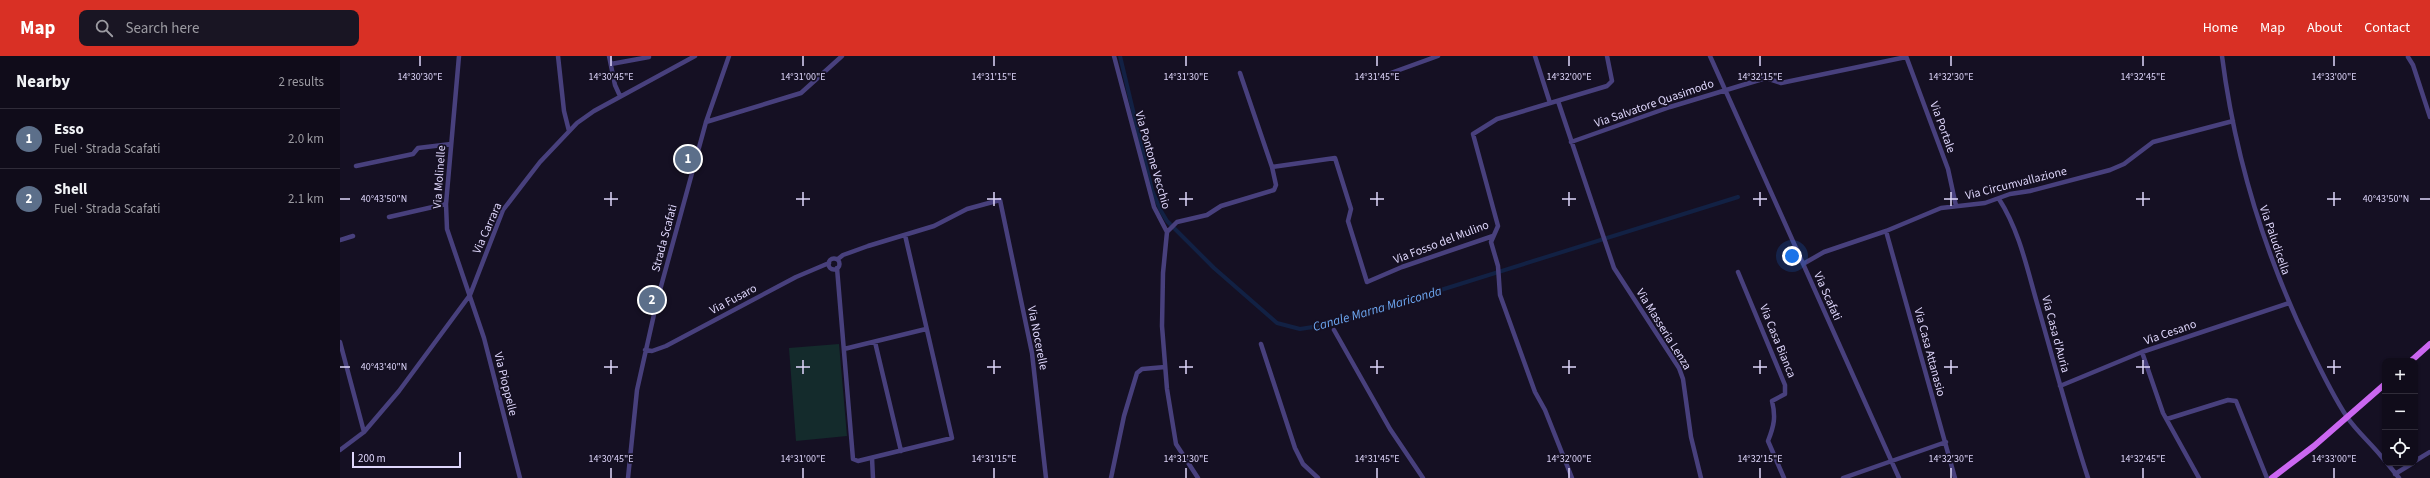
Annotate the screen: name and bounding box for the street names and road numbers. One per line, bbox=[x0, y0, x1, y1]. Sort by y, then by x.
street label: Via Salvatore Quasimodo bbox=[1592, 75, 1716, 132]
street label: Via Portale bbox=[1925, 99, 1960, 155]
street label: Via Pontone Vecchio bbox=[1130, 109, 1175, 211]
street label: Via Molinelle bbox=[429, 145, 450, 209]
street label: Via Circumvallazione bbox=[1964, 163, 2069, 204]
street label: Via Carrara bbox=[469, 200, 506, 257]
street label: Strada Scafati bbox=[647, 202, 682, 274]
street label: Via Paludicella bbox=[2255, 203, 2294, 277]
street label: Via Fosso del Mulino bbox=[1391, 216, 1491, 269]
street label: Via Scafati bbox=[1809, 269, 1846, 323]
street label: Via Fusaro bbox=[707, 280, 760, 319]
street label: Via Masseria Lenza bbox=[1632, 285, 1695, 373]
street label: Via Casa d'Auria bbox=[2037, 294, 2074, 375]
street label: Via Casa Bianca bbox=[1755, 302, 1800, 381]
street label: Via Nocerelle bbox=[1023, 305, 1052, 372]
street label: Via Casa Attanasio bbox=[1910, 306, 1950, 398]
street label: Via Cesano bbox=[2142, 316, 2199, 349]
street label: Via Pioppelle bbox=[489, 350, 522, 418]

